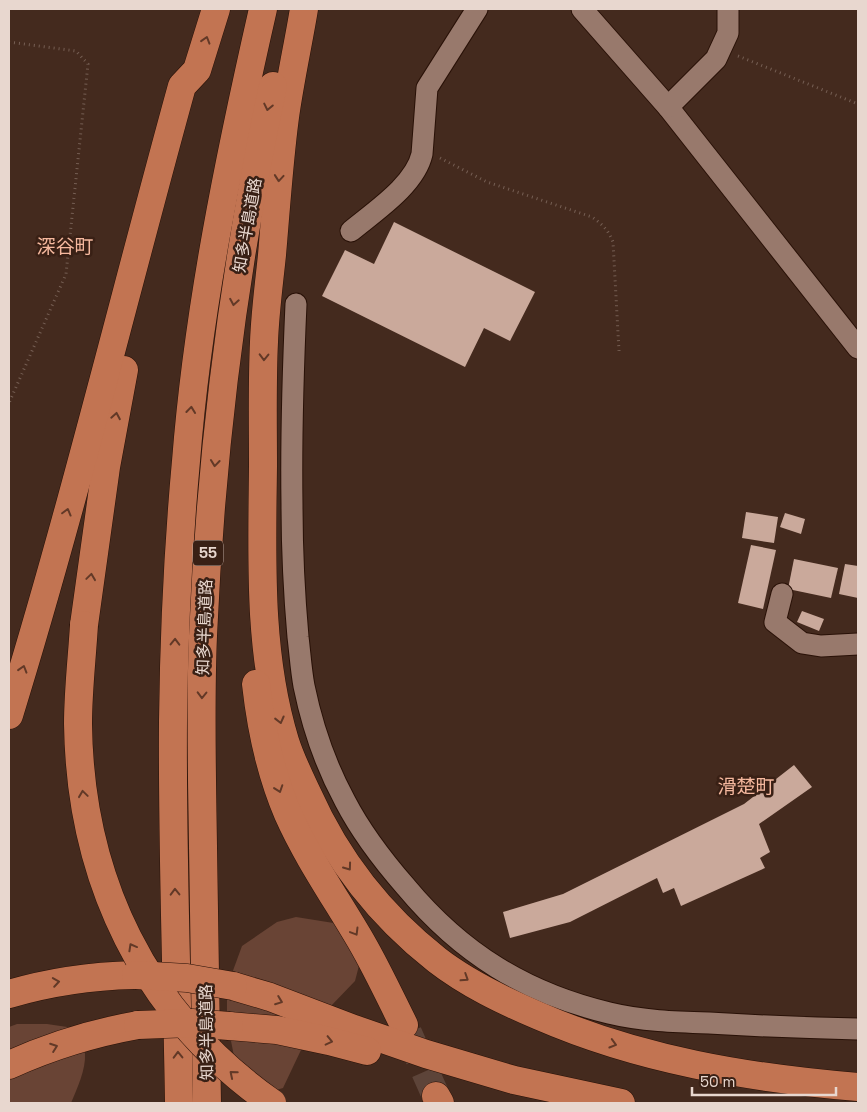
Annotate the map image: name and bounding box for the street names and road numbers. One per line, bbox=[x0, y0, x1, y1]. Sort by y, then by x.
street label: 知多半島道路 bbox=[229, 176, 266, 274]
road number: 55 bbox=[193, 540, 223, 566]
street label: 知多半島道路 bbox=[192, 579, 217, 675]
street label: 知多半島道路 bbox=[195, 984, 218, 1080]

